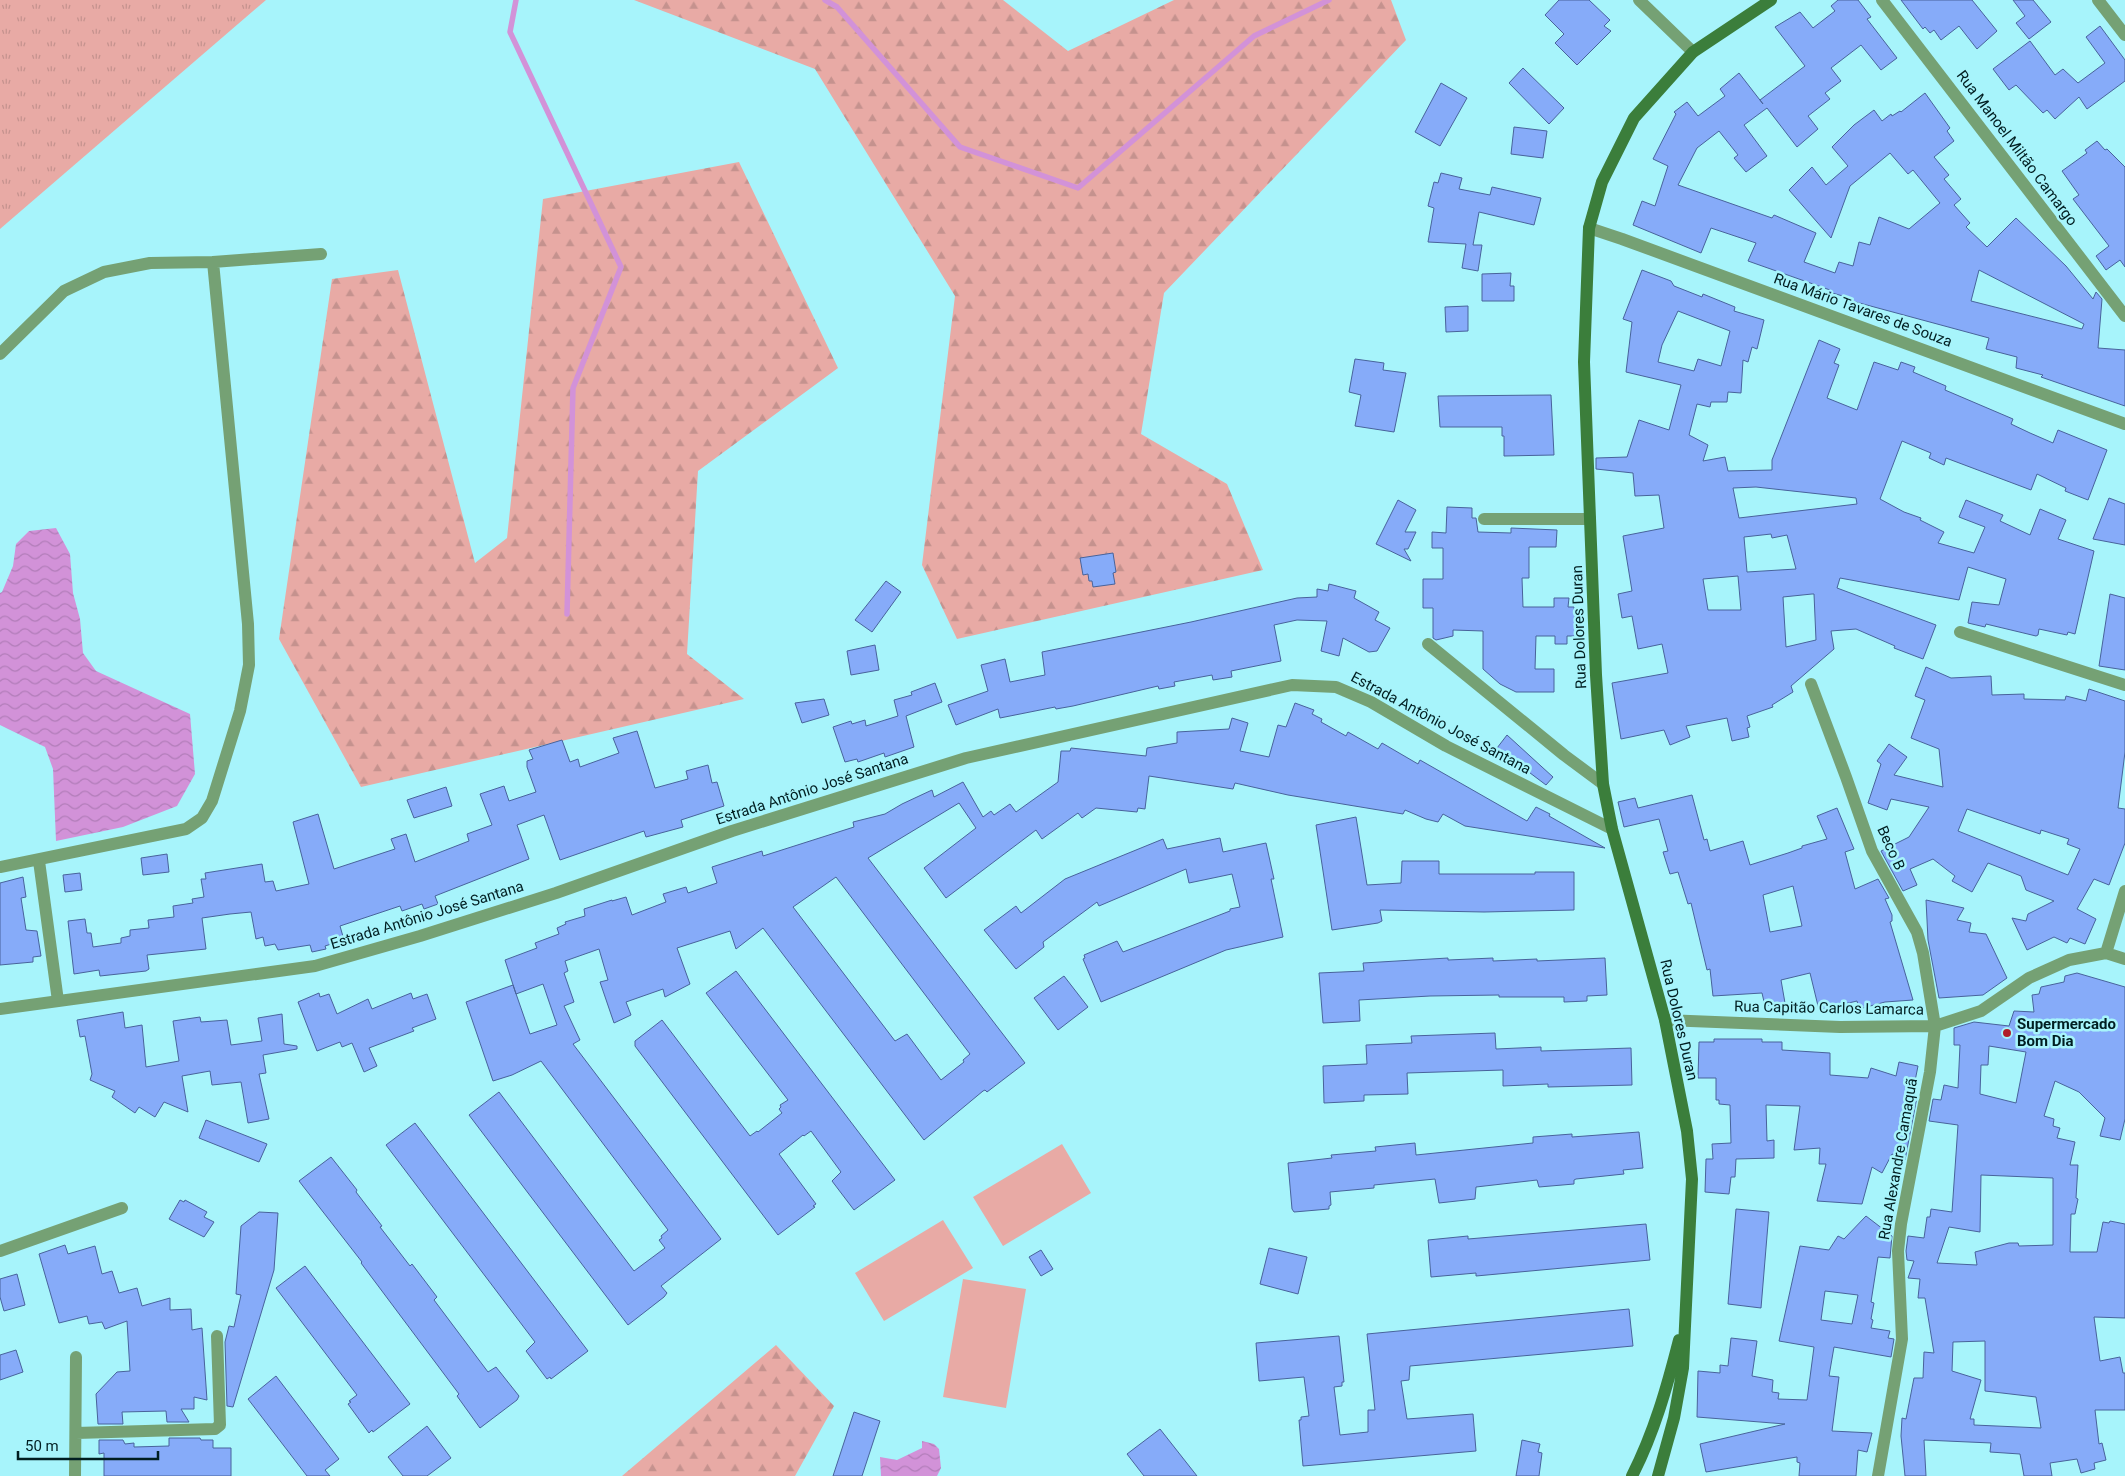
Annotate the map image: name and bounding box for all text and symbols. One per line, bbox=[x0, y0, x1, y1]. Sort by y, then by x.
street label: Rua Manoel Miltão Camargo bbox=[1953, 67, 2081, 229]
street label: Rua Mário Tavares de Souza bbox=[1771, 269, 1955, 351]
street label: Rua Dolores Duran bbox=[1568, 565, 1590, 689]
street label: Estrada Antônio José Santana bbox=[1348, 668, 1534, 778]
street label: Estrada Antônio José Santana bbox=[714, 749, 910, 829]
street label: Beco B bbox=[1873, 823, 1909, 873]
street label: Estrada Antônio José Santana bbox=[328, 877, 526, 953]
street label: Rua Dolores Duran bbox=[1656, 958, 1702, 1082]
street label: Rua Capitão Carlos Lamarca bbox=[1734, 997, 1924, 1019]
place label: Supermercado Bom Dia bbox=[2017, 1015, 2116, 1050]
marker: Supermercado Bom Dia bbox=[2001, 1027, 2013, 1039]
street label: Rua Alexandre Camaquã bbox=[1875, 1077, 1921, 1241]
scale bar bbox=[18, 1428, 158, 1460]
text: 50 m bbox=[25, 1437, 59, 1455]

